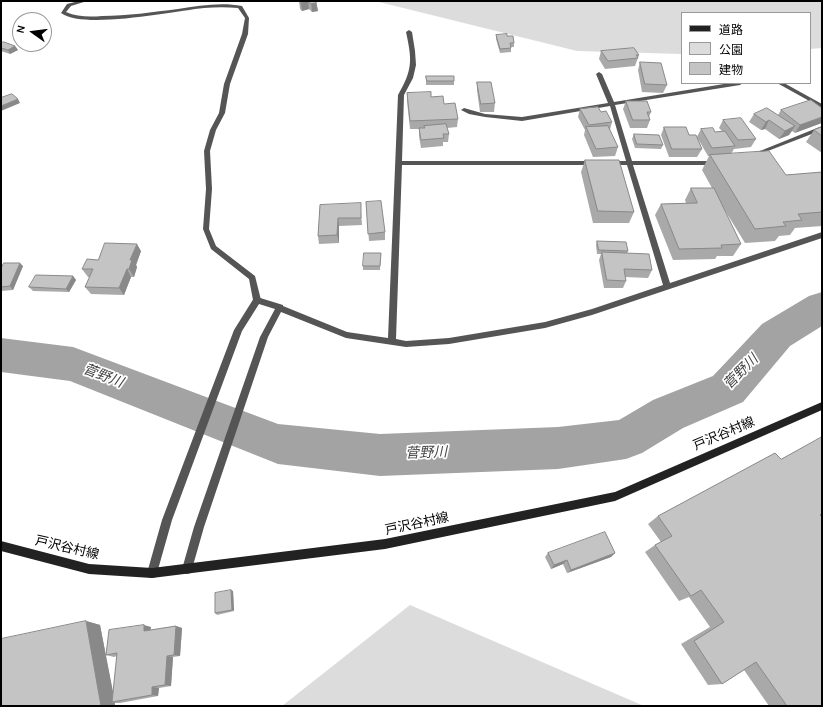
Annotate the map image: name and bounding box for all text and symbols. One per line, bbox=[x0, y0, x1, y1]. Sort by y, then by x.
north arrow bbox=[12, 12, 52, 52]
legend bbox=[681, 12, 811, 84]
text: 道路 bbox=[719, 23, 743, 37]
text: N bbox=[14, 24, 28, 35]
text: 公園 bbox=[719, 43, 743, 57]
text: 建物 bbox=[719, 63, 743, 77]
water label: 菅野川 bbox=[720, 351, 762, 393]
water label: 菅野川 bbox=[80, 361, 126, 391]
street label: 戸沢谷村線 bbox=[691, 414, 757, 454]
water label: 菅野川 bbox=[405, 444, 447, 462]
street label: 戸沢谷村線 bbox=[384, 510, 450, 538]
street label: 戸沢谷村線 bbox=[34, 533, 100, 563]

